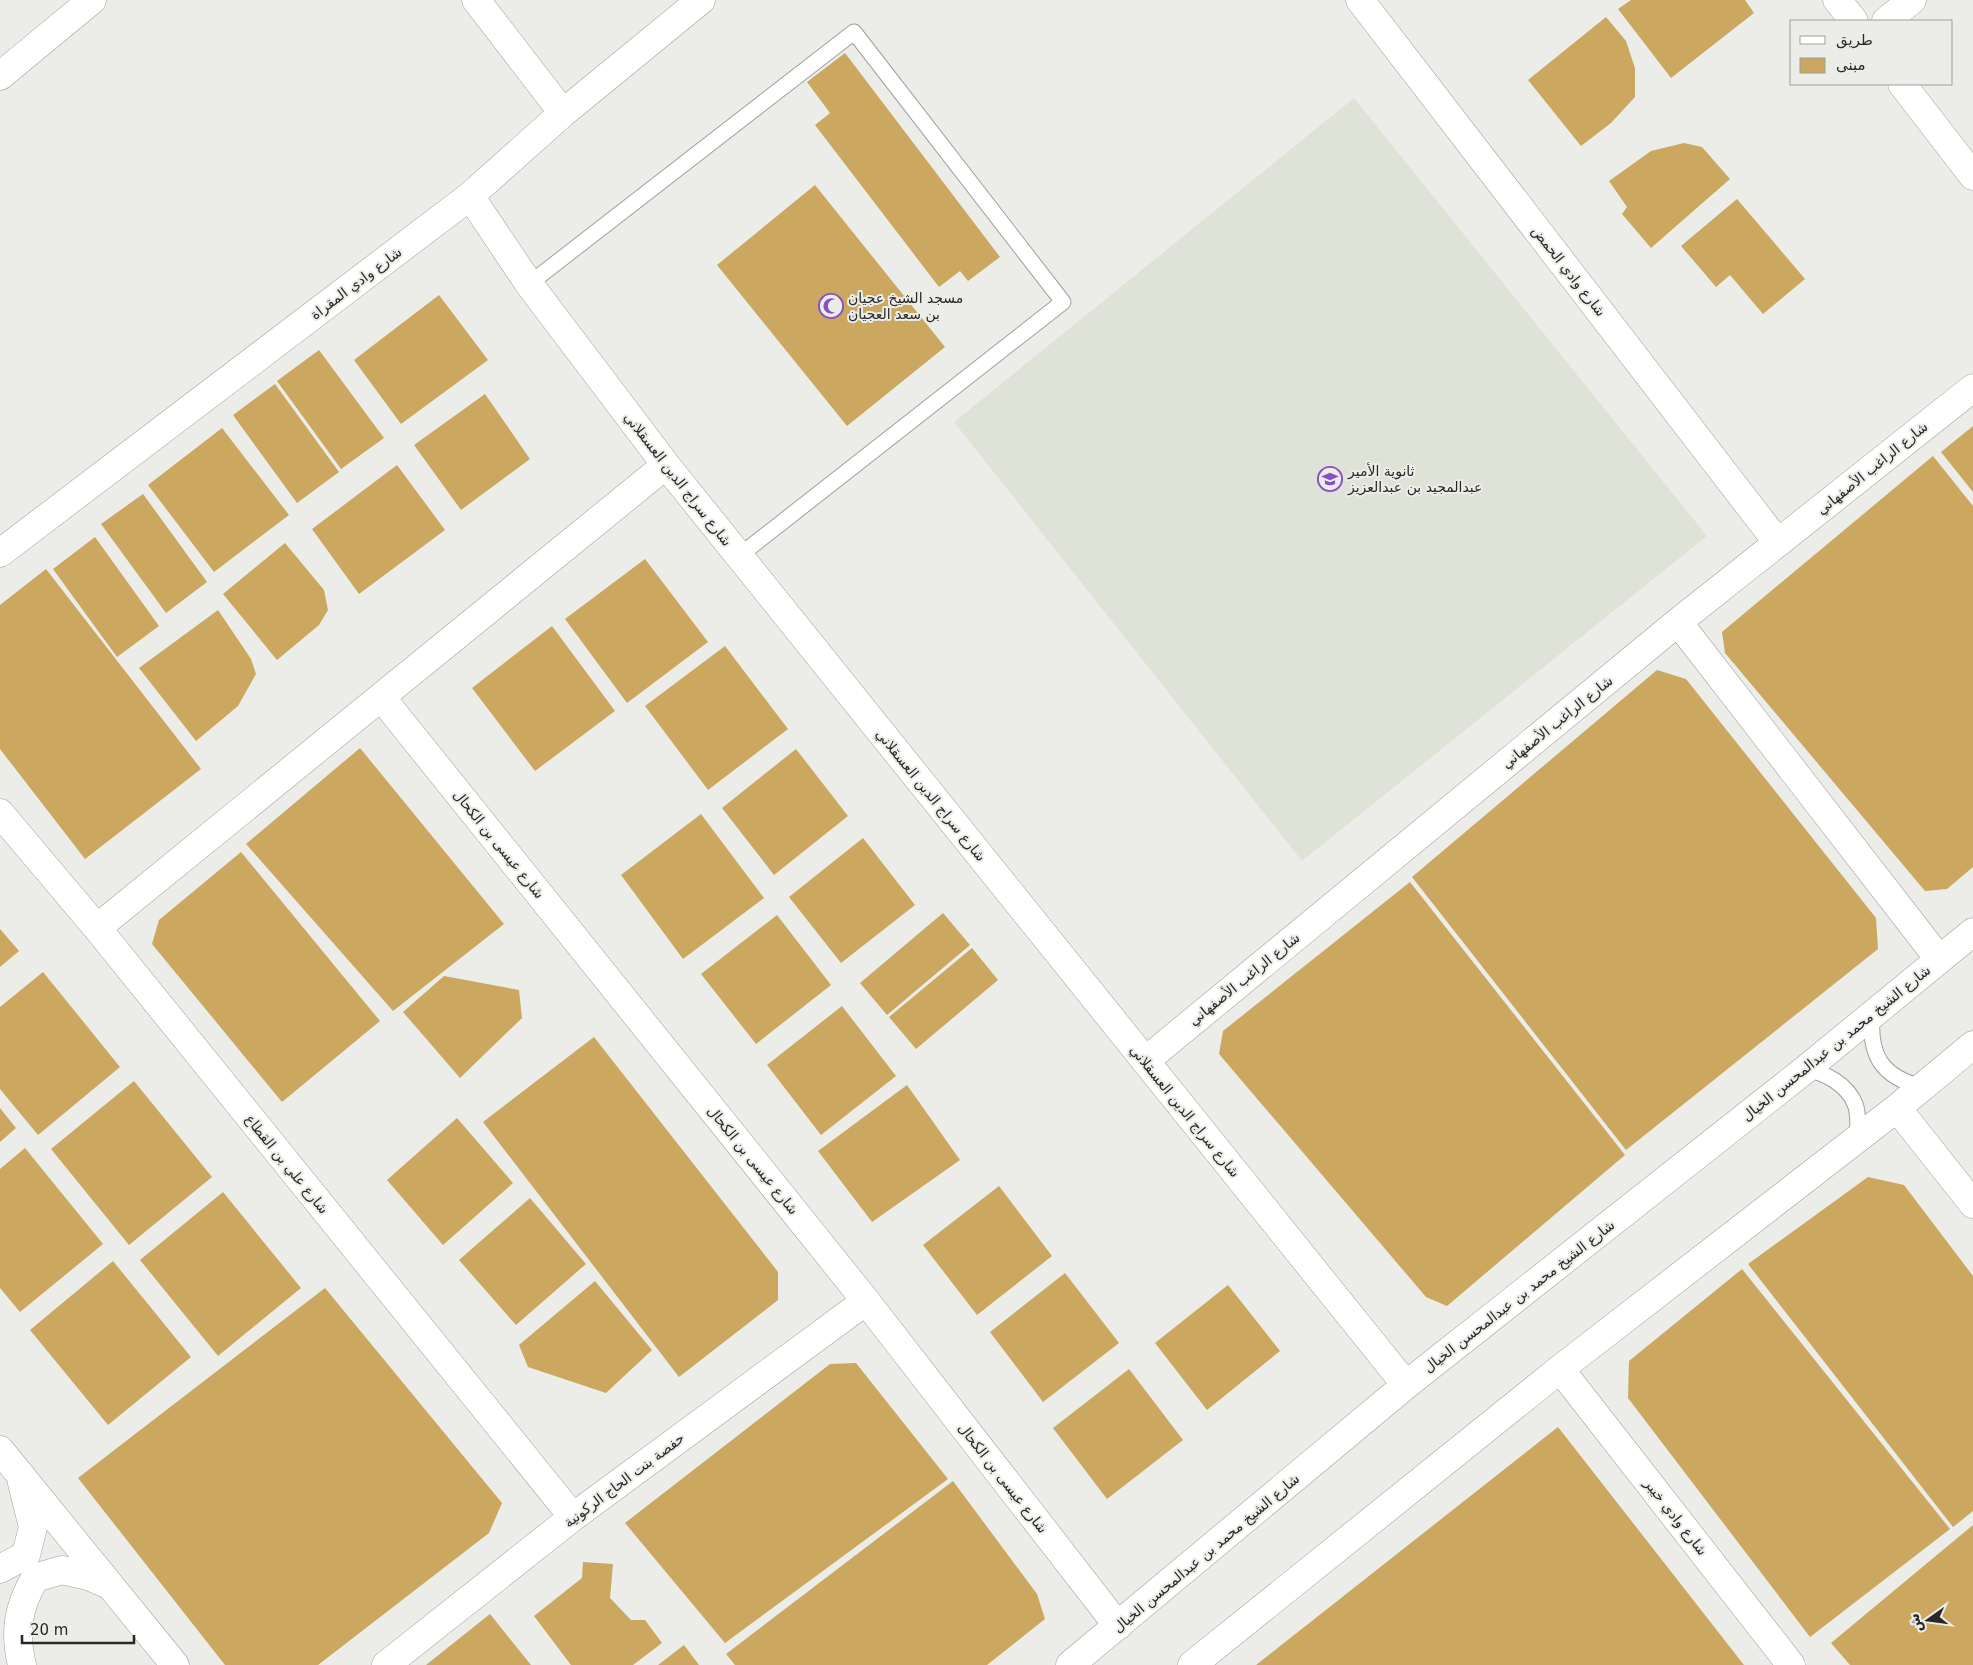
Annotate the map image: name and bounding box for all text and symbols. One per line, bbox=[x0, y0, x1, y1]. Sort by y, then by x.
legend bbox=[1790, 20, 1953, 85]
text: طريق bbox=[1836, 31, 1873, 49]
text: مبنى bbox=[1836, 56, 1866, 74]
street label: شارع وادي الحمض bbox=[1528, 223, 1609, 320]
street label: شارع وادي المقراة bbox=[307, 243, 405, 323]
place label: مسجد الشيخ عجيان بن سعد العجيان bbox=[848, 290, 963, 323]
mosque icon: مسجد الشيخ عجيان بن سعد العجيان bbox=[818, 293, 844, 319]
street label: شارع سراج الدين العسقلاني bbox=[620, 409, 735, 550]
street label: شارع الراغب الأصفهاني bbox=[1813, 418, 1931, 518]
place label: ثانوية الأمير عبدالمجيد بن عبدالعزيز bbox=[1347, 462, 1482, 496]
school or university icon: ثانوية الأمير عبدالمجيد بن عبدالعزيز bbox=[1317, 466, 1343, 492]
street label: شارع الراغب الأصفهاني bbox=[1498, 672, 1616, 772]
street label: شارع سراج الدين العسقلاني bbox=[872, 726, 989, 865]
street label: شارع عيسى بن الكحال bbox=[449, 786, 548, 902]
street label: شارع الراغب الأصفهاني bbox=[1185, 929, 1303, 1029]
street label: شارع الشيخ محمد بن عبدالمحسن الخيال bbox=[1738, 962, 1934, 1125]
street label: شارع سراج الدين العسقلاني bbox=[1126, 1042, 1243, 1181]
street label: شارع عيسى بن الكحال bbox=[703, 1102, 802, 1218]
street label: شارع علي بن القطاع bbox=[241, 1111, 332, 1217]
street label: شارع الشيخ محمد بن عبدالمحسن الخيال bbox=[1420, 1216, 1618, 1376]
street label: شارع عيسى بن الكحال bbox=[954, 1420, 1051, 1537]
street label: حفصة بنت الحاج الركونية bbox=[561, 1430, 688, 1531]
street label: شارع الشيخ محمد بن عبدالمحسن الخيال bbox=[1110, 1470, 1303, 1636]
street label: شارع وادي خيبر bbox=[1640, 1475, 1711, 1559]
north arrow bbox=[1903, 1595, 1953, 1645]
scale bar bbox=[22, 1612, 135, 1644]
text: ش bbox=[1905, 1612, 1925, 1634]
text: 20 m bbox=[30, 1621, 68, 1639]

